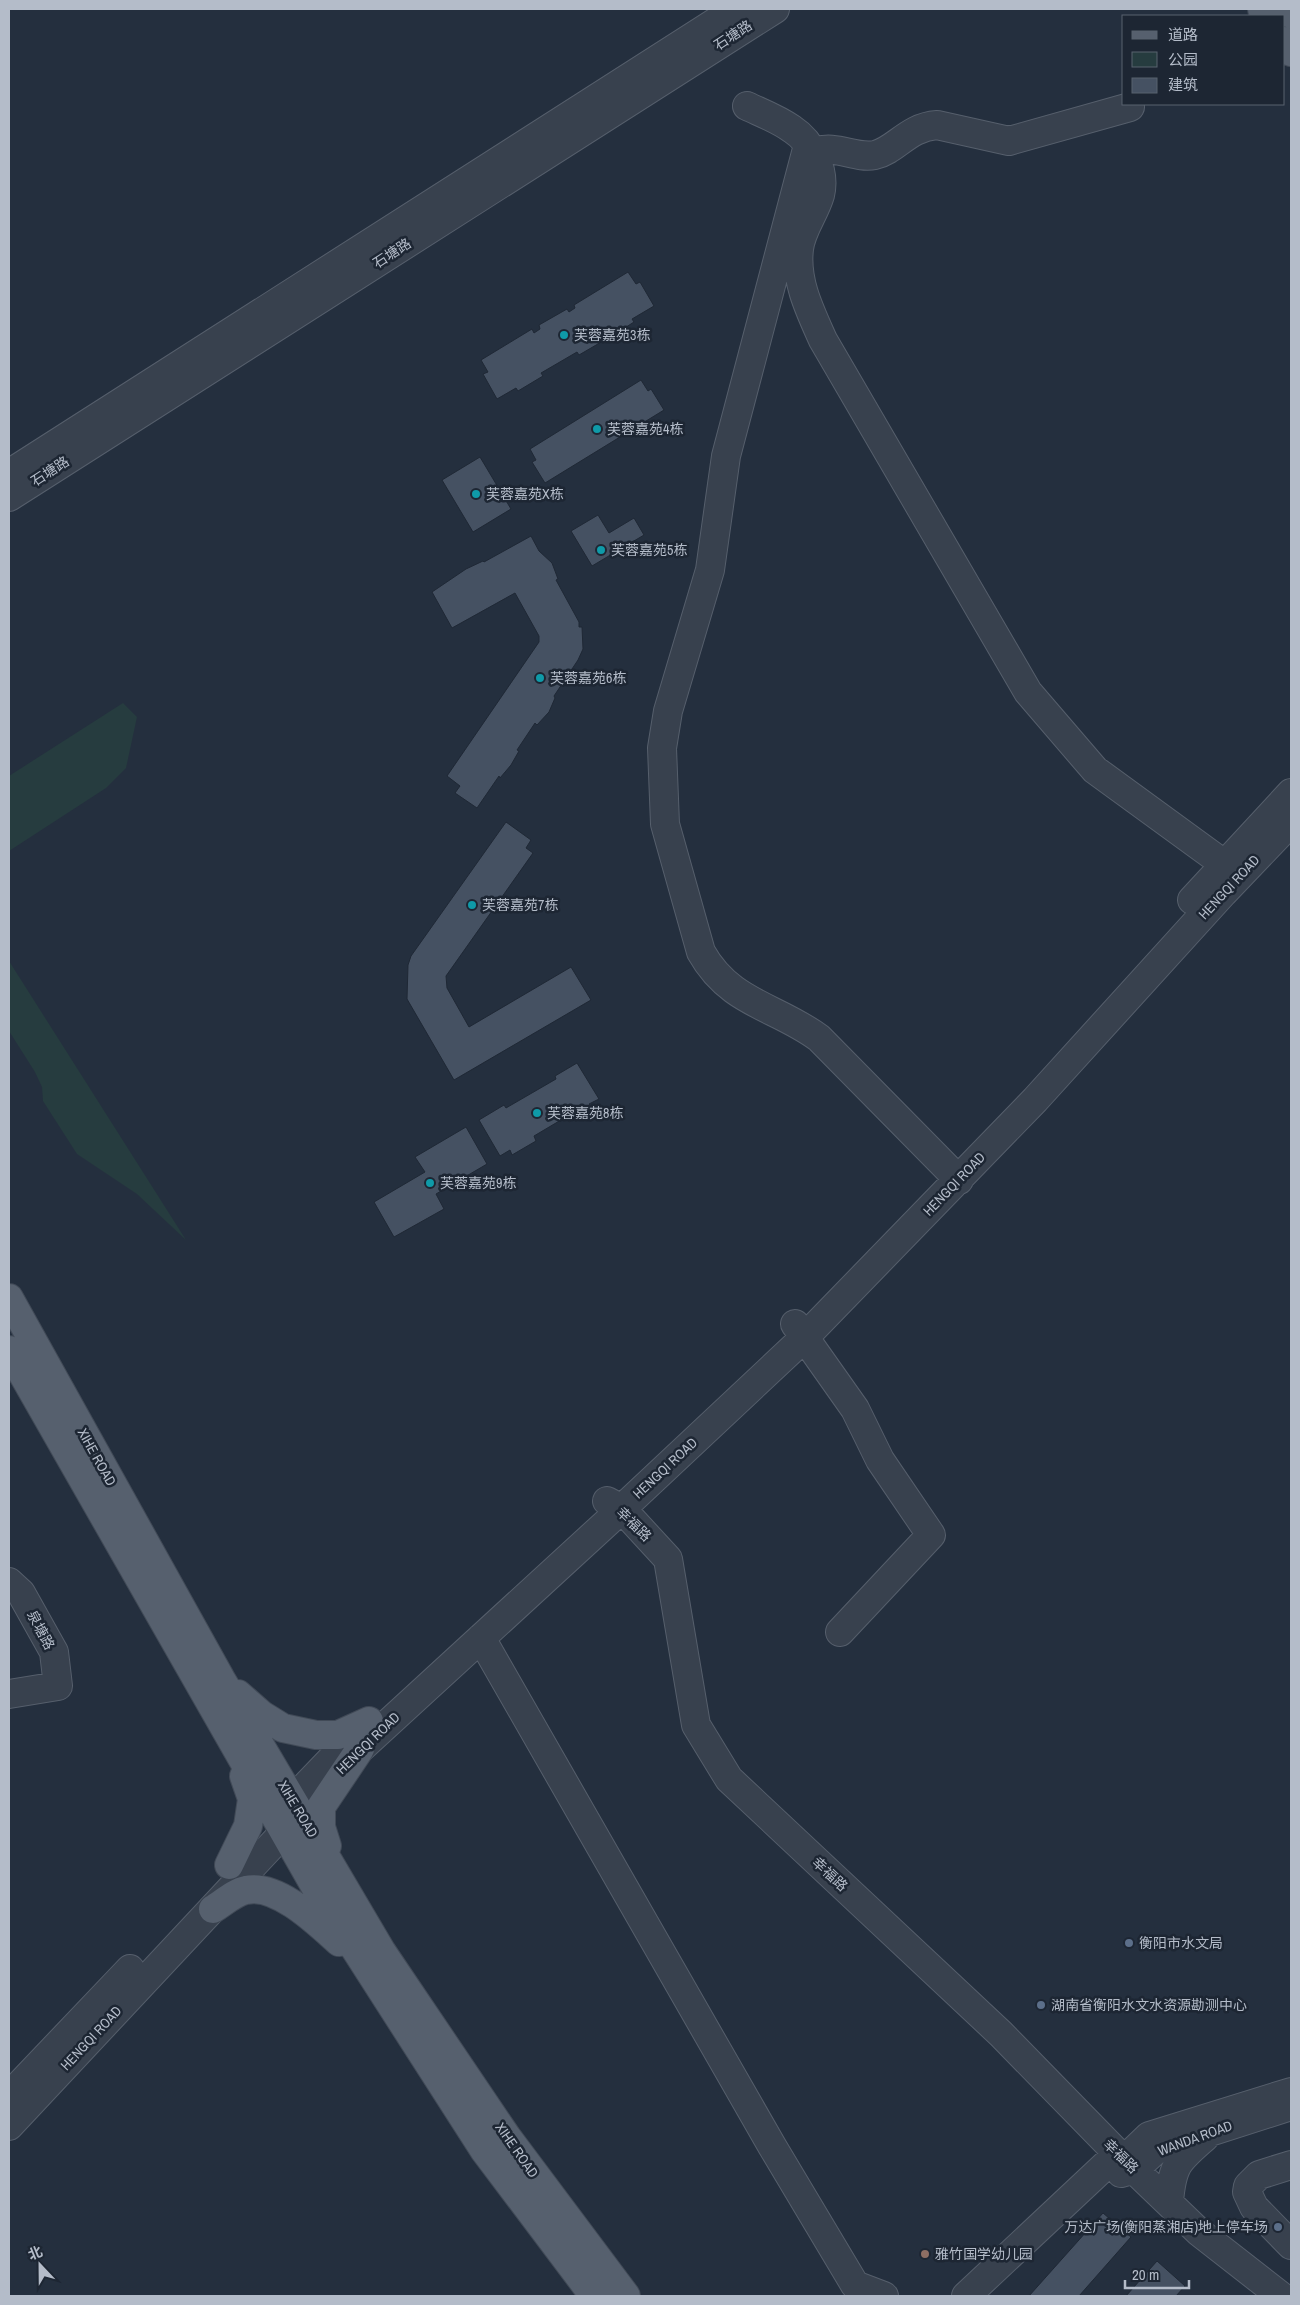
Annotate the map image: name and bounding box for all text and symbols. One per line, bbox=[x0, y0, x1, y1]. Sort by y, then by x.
legend bbox=[1122, 15, 1285, 105]
street label: 石塘路 bbox=[710, 16, 756, 54]
text: 道路 bbox=[1168, 24, 1198, 45]
text: 公园 bbox=[1168, 49, 1198, 70]
text: 建筑 bbox=[1168, 74, 1198, 95]
street label: 石塘路 bbox=[369, 234, 415, 272]
place label: 芙蓉嘉苑3栋 bbox=[574, 326, 650, 344]
marker: 芙蓉嘉苑3栋 bbox=[558, 329, 570, 341]
place label: 芙蓉嘉苑4栋 bbox=[607, 420, 683, 438]
marker: 芙蓉嘉苑4栋 bbox=[591, 423, 603, 435]
street label: 石塘路 bbox=[27, 452, 73, 490]
place label: 芙蓉嘉苑X栋 bbox=[486, 485, 564, 503]
marker: 芙蓉嘉苑X栋 bbox=[470, 488, 482, 500]
place label: 芙蓉嘉苑5栋 bbox=[611, 541, 687, 559]
marker: 芙蓉嘉苑5栋 bbox=[595, 544, 607, 556]
place label: 芙蓉嘉苑6栋 bbox=[550, 669, 626, 687]
marker: 芙蓉嘉苑6栋 bbox=[534, 672, 546, 684]
street label: HENGQI ROAD bbox=[1195, 851, 1263, 923]
place label: 芙蓉嘉苑7栋 bbox=[482, 896, 558, 914]
marker: 芙蓉嘉苑7栋 bbox=[466, 899, 478, 911]
place label: 芙蓉嘉苑8栋 bbox=[547, 1104, 623, 1122]
marker: 芙蓉嘉苑8栋 bbox=[531, 1107, 543, 1119]
street label: HENGQI ROAD bbox=[919, 1148, 989, 1220]
place label: 芙蓉嘉苑9栋 bbox=[440, 1174, 516, 1192]
marker: 芙蓉嘉苑9栋 bbox=[424, 1177, 436, 1189]
street label: XIHE ROAD bbox=[74, 1425, 120, 1489]
street label: HENGQI ROAD bbox=[629, 1434, 701, 1502]
street label: 幸福路 bbox=[613, 1503, 655, 1545]
street label: 泉塘路 bbox=[23, 1607, 59, 1653]
street label: HENGQI ROAD bbox=[332, 1708, 404, 1778]
street label: XIHE ROAD bbox=[274, 1777, 322, 1841]
street label: 幸福路 bbox=[809, 1853, 851, 1895]
place label: 衡阳市水文局 bbox=[1139, 1934, 1223, 1952]
marker: 衡阳市水文局 bbox=[1123, 1937, 1135, 1949]
place label: 湖南省衡阳水文水资源勘测中心 bbox=[1051, 1996, 1247, 2014]
marker: 湖南省衡阳水文水资源勘测中心 bbox=[1035, 1999, 1047, 2011]
street label: HENGQI ROAD bbox=[57, 2002, 125, 2074]
street label: WANDA ROAD bbox=[1155, 2116, 1235, 2160]
street label: XIHE ROAD bbox=[492, 2119, 542, 2181]
street label: 幸福路 bbox=[1100, 2135, 1142, 2177]
place label: 万达广场(衡阳蒸湘店)地上停车场 bbox=[1064, 2218, 1268, 2236]
marker: 万达广场(衡阳蒸湘店)地上停车场 bbox=[1272, 2221, 1284, 2233]
north arrow bbox=[15, 2240, 65, 2290]
text: 北 bbox=[25, 2242, 45, 2264]
place label: 雅竹国学幼儿园 bbox=[935, 2245, 1033, 2263]
marker: 雅竹国学幼儿园 bbox=[919, 2248, 931, 2260]
scale bar bbox=[1125, 2258, 1189, 2290]
text: 20 m bbox=[1132, 2264, 1159, 2285]

